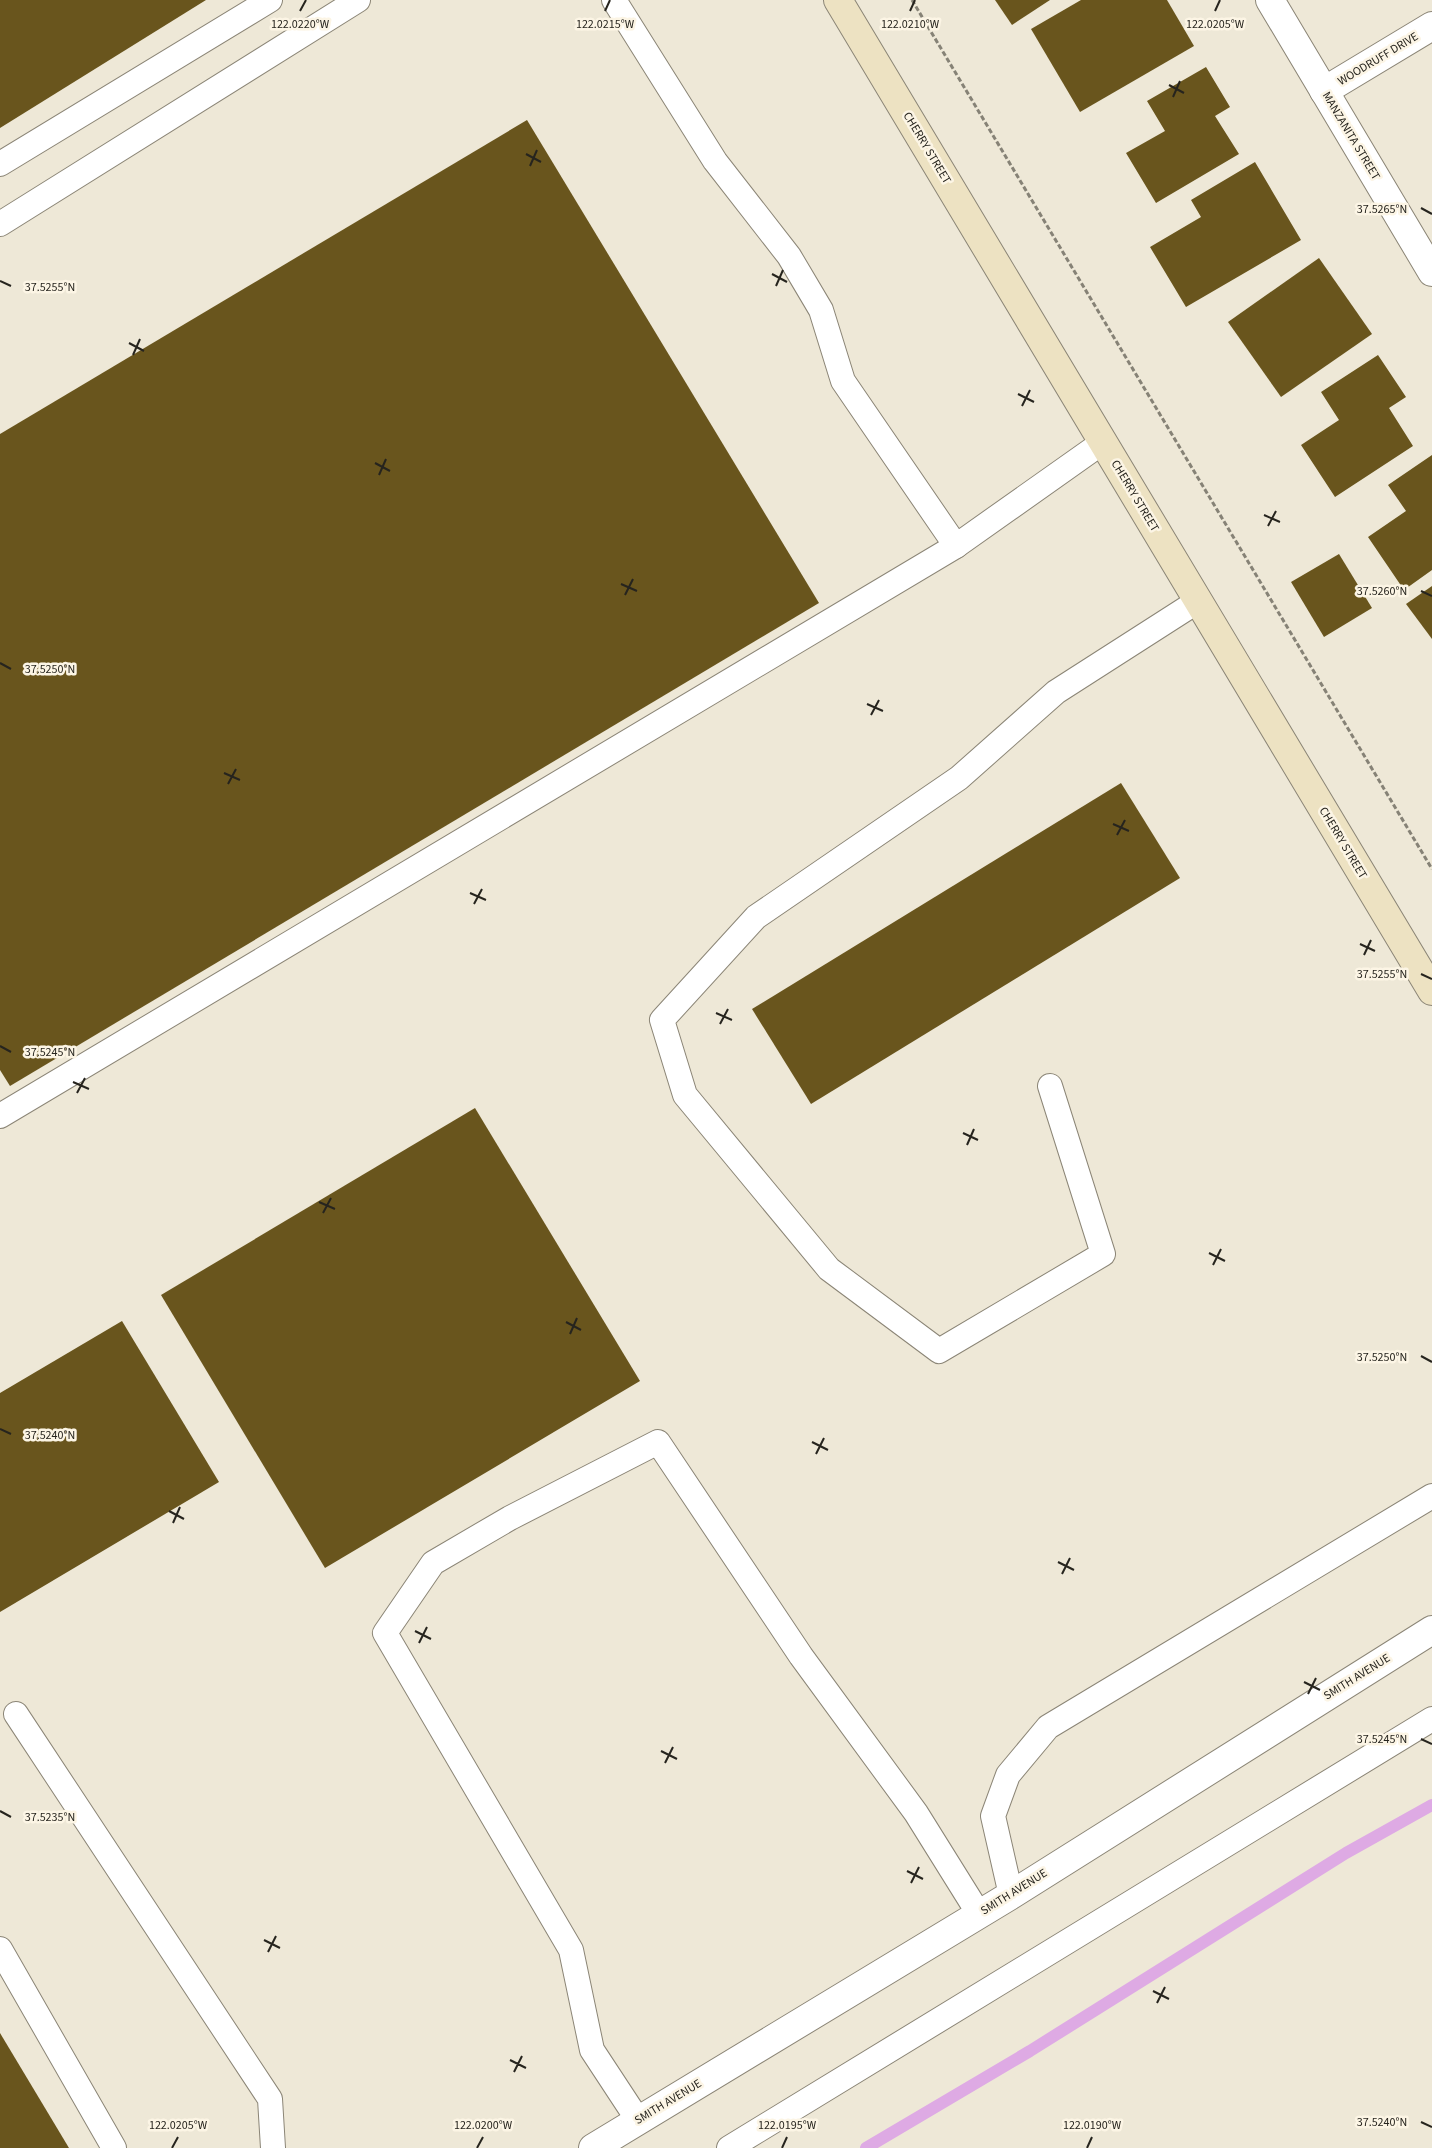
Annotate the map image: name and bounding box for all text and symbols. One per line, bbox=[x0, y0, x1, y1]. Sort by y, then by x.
text: 122.0220°W bbox=[271, 16, 330, 33]
text: 122.0215°W bbox=[576, 16, 635, 33]
text: 122.0210°W bbox=[881, 16, 940, 33]
text: 122.0205°W bbox=[1186, 16, 1245, 33]
street label: WOODRUFF DRIVE bbox=[1334, 28, 1422, 90]
street label: MANZANITA STREET bbox=[1318, 89, 1384, 184]
street label: CHERRY STREET bbox=[899, 109, 956, 188]
text: 37.5265°N bbox=[1357, 201, 1407, 218]
text: 37.5255°N bbox=[25, 279, 75, 296]
street label: CHERRY STREET bbox=[1107, 457, 1164, 536]
text: 37.5260°N bbox=[1357, 583, 1407, 600]
text: 37.5250°N bbox=[25, 661, 75, 678]
street label: CHERRY STREET bbox=[1315, 804, 1372, 883]
text: 37.5255°N bbox=[1357, 966, 1407, 983]
text: 37.5245°N bbox=[25, 1044, 75, 1061]
text: 37.5250°N bbox=[1357, 1349, 1407, 1366]
text: 37.5240°N bbox=[25, 1427, 75, 1444]
street label: SMITH AVENUE bbox=[1320, 1650, 1394, 1704]
text: 37.5245°N bbox=[1357, 1731, 1407, 1748]
text: 37.5235°N bbox=[25, 1809, 75, 1826]
street label: SMITH AVENUE bbox=[977, 1865, 1051, 1919]
street label: SMITH AVENUE bbox=[631, 2075, 705, 2129]
text: 37.5240°N bbox=[1357, 2114, 1407, 2131]
text: 122.0205°W bbox=[149, 2117, 208, 2134]
text: 122.0200°W bbox=[454, 2117, 513, 2134]
text: 122.0195°W bbox=[758, 2117, 817, 2134]
text: 122.0190°W bbox=[1063, 2117, 1122, 2134]

